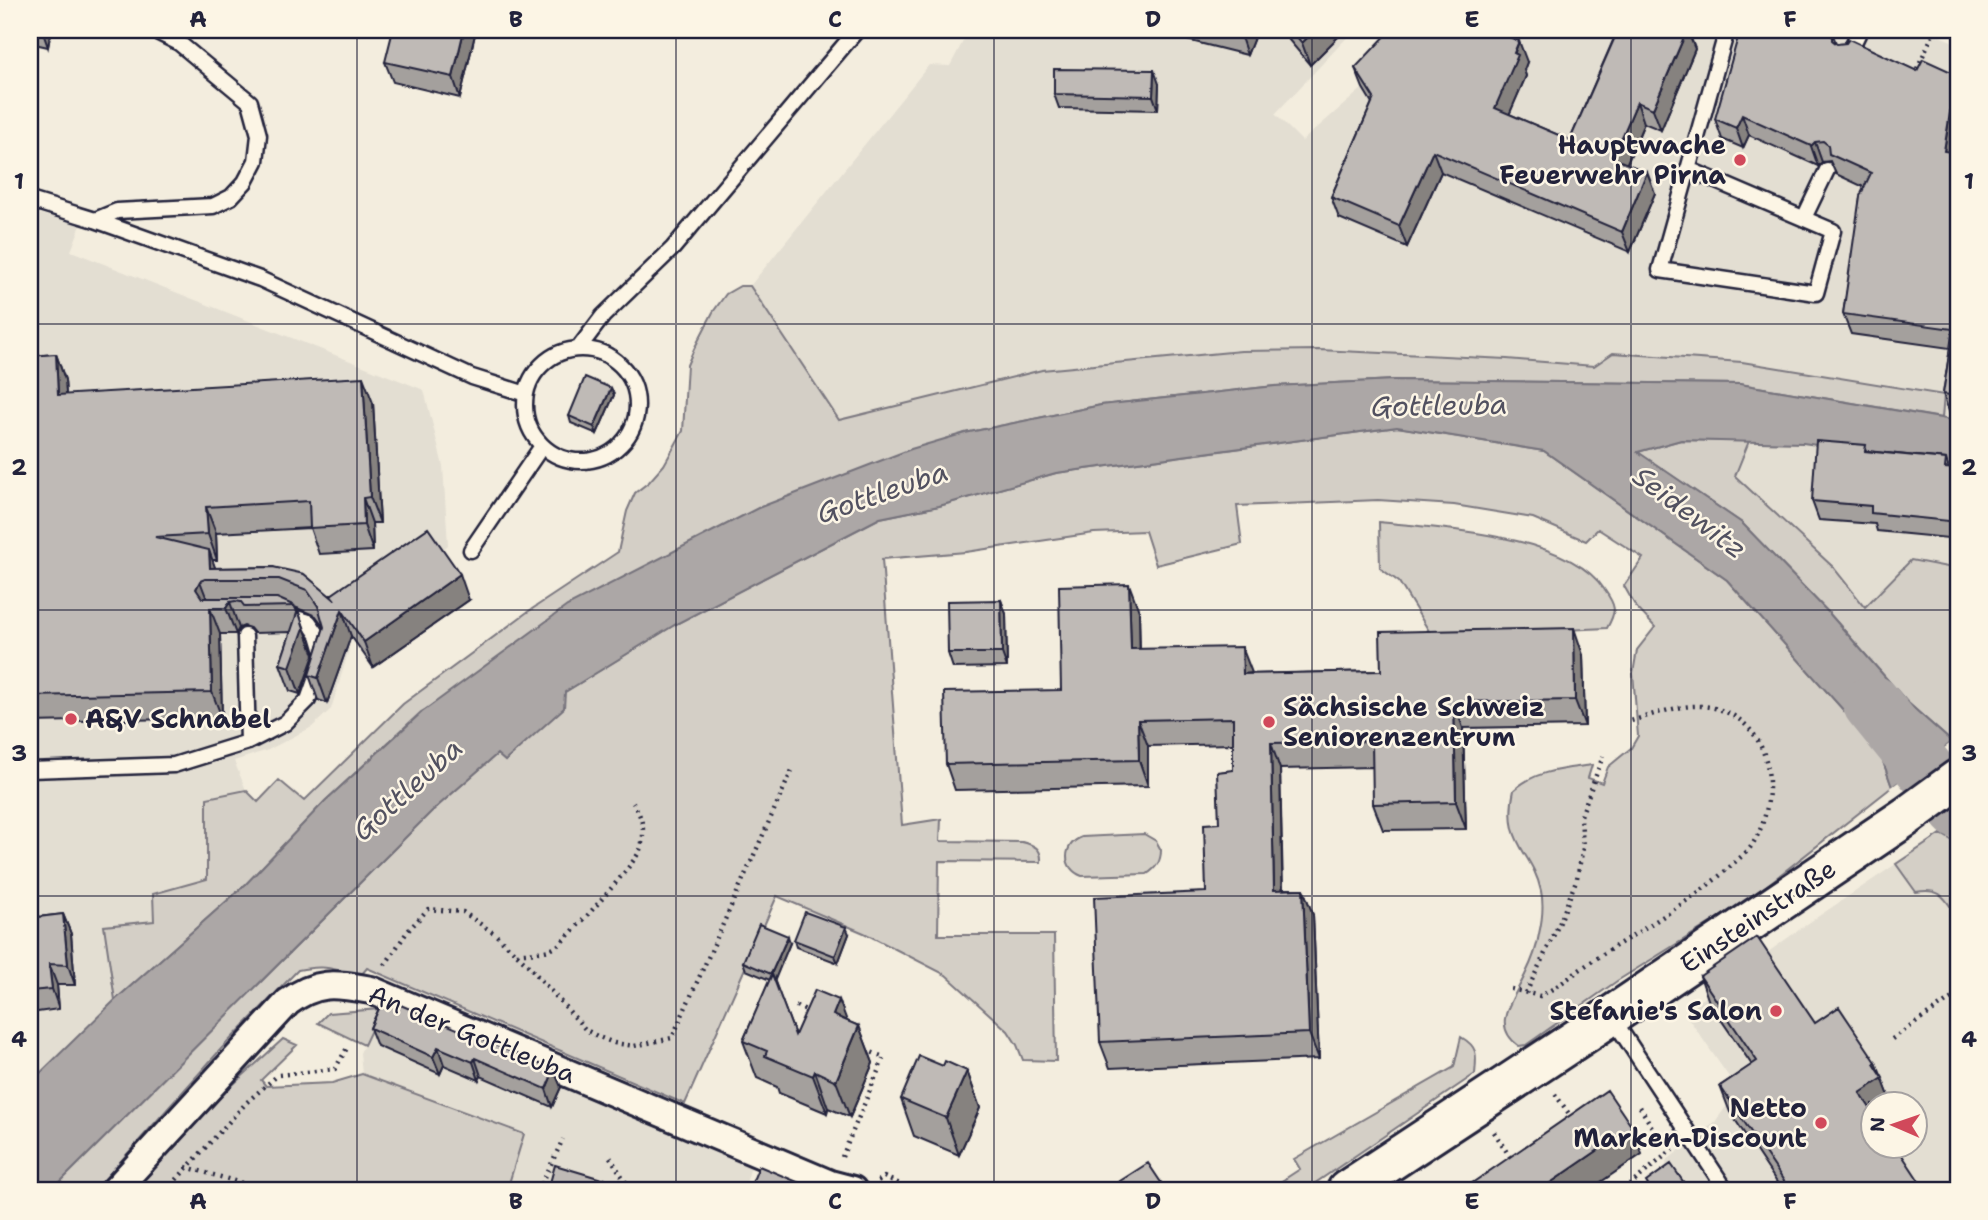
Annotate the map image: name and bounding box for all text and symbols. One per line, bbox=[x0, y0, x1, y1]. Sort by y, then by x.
text: A bbox=[189, 4, 207, 34]
text: B bbox=[509, 4, 523, 34]
text: C bbox=[828, 4, 842, 34]
text: D bbox=[1145, 4, 1161, 34]
text: E bbox=[1464, 4, 1480, 34]
text: F bbox=[1783, 4, 1797, 34]
place label: Hauptwache Feuerwehr Pirna bbox=[1500, 127, 1726, 192]
marker: Hauptwache Feuerwehr Pirna bbox=[1732, 152, 1748, 168]
text: 1 bbox=[14, 166, 24, 196]
text: 1 bbox=[1964, 166, 1974, 196]
water label: Gottleuba bbox=[1370, 385, 1508, 425]
text: 2 bbox=[11, 452, 27, 482]
water label: Gottleuba bbox=[811, 452, 953, 532]
text: 2 bbox=[1961, 452, 1977, 482]
water label: Seidewitz bbox=[1625, 457, 1755, 567]
place label: Sächsische Schweiz Seniorenzentrum bbox=[1283, 689, 1545, 754]
place label: A&V Schnabel bbox=[85, 701, 271, 736]
marker: A&V Schnabel bbox=[63, 711, 79, 727]
marker: Sächsische Schweiz Seniorenzentrum bbox=[1261, 714, 1277, 730]
water label: Gottleuba bbox=[344, 729, 470, 849]
text: 3 bbox=[11, 738, 27, 768]
text: 3 bbox=[1961, 738, 1977, 768]
street label: Einsteinstraße bbox=[1673, 851, 1842, 981]
street label: An der Gottleuba bbox=[363, 976, 581, 1091]
place label: Stefanie's Salon bbox=[1549, 993, 1762, 1028]
marker: Stefanie's Salon bbox=[1768, 1003, 1784, 1019]
text: 4 bbox=[11, 1024, 27, 1054]
text: 4 bbox=[1961, 1024, 1977, 1054]
place label: Netto Marken-Discount bbox=[1573, 1090, 1807, 1155]
north arrow bbox=[1858, 1090, 1928, 1160]
marker: Netto Marken-Discount bbox=[1813, 1115, 1829, 1131]
text: N bbox=[1865, 1116, 1890, 1132]
text: A bbox=[189, 1186, 207, 1216]
text: B bbox=[509, 1186, 523, 1216]
text: C bbox=[828, 1186, 842, 1216]
text: D bbox=[1145, 1186, 1161, 1216]
text: E bbox=[1464, 1186, 1480, 1216]
text: F bbox=[1783, 1186, 1797, 1216]

